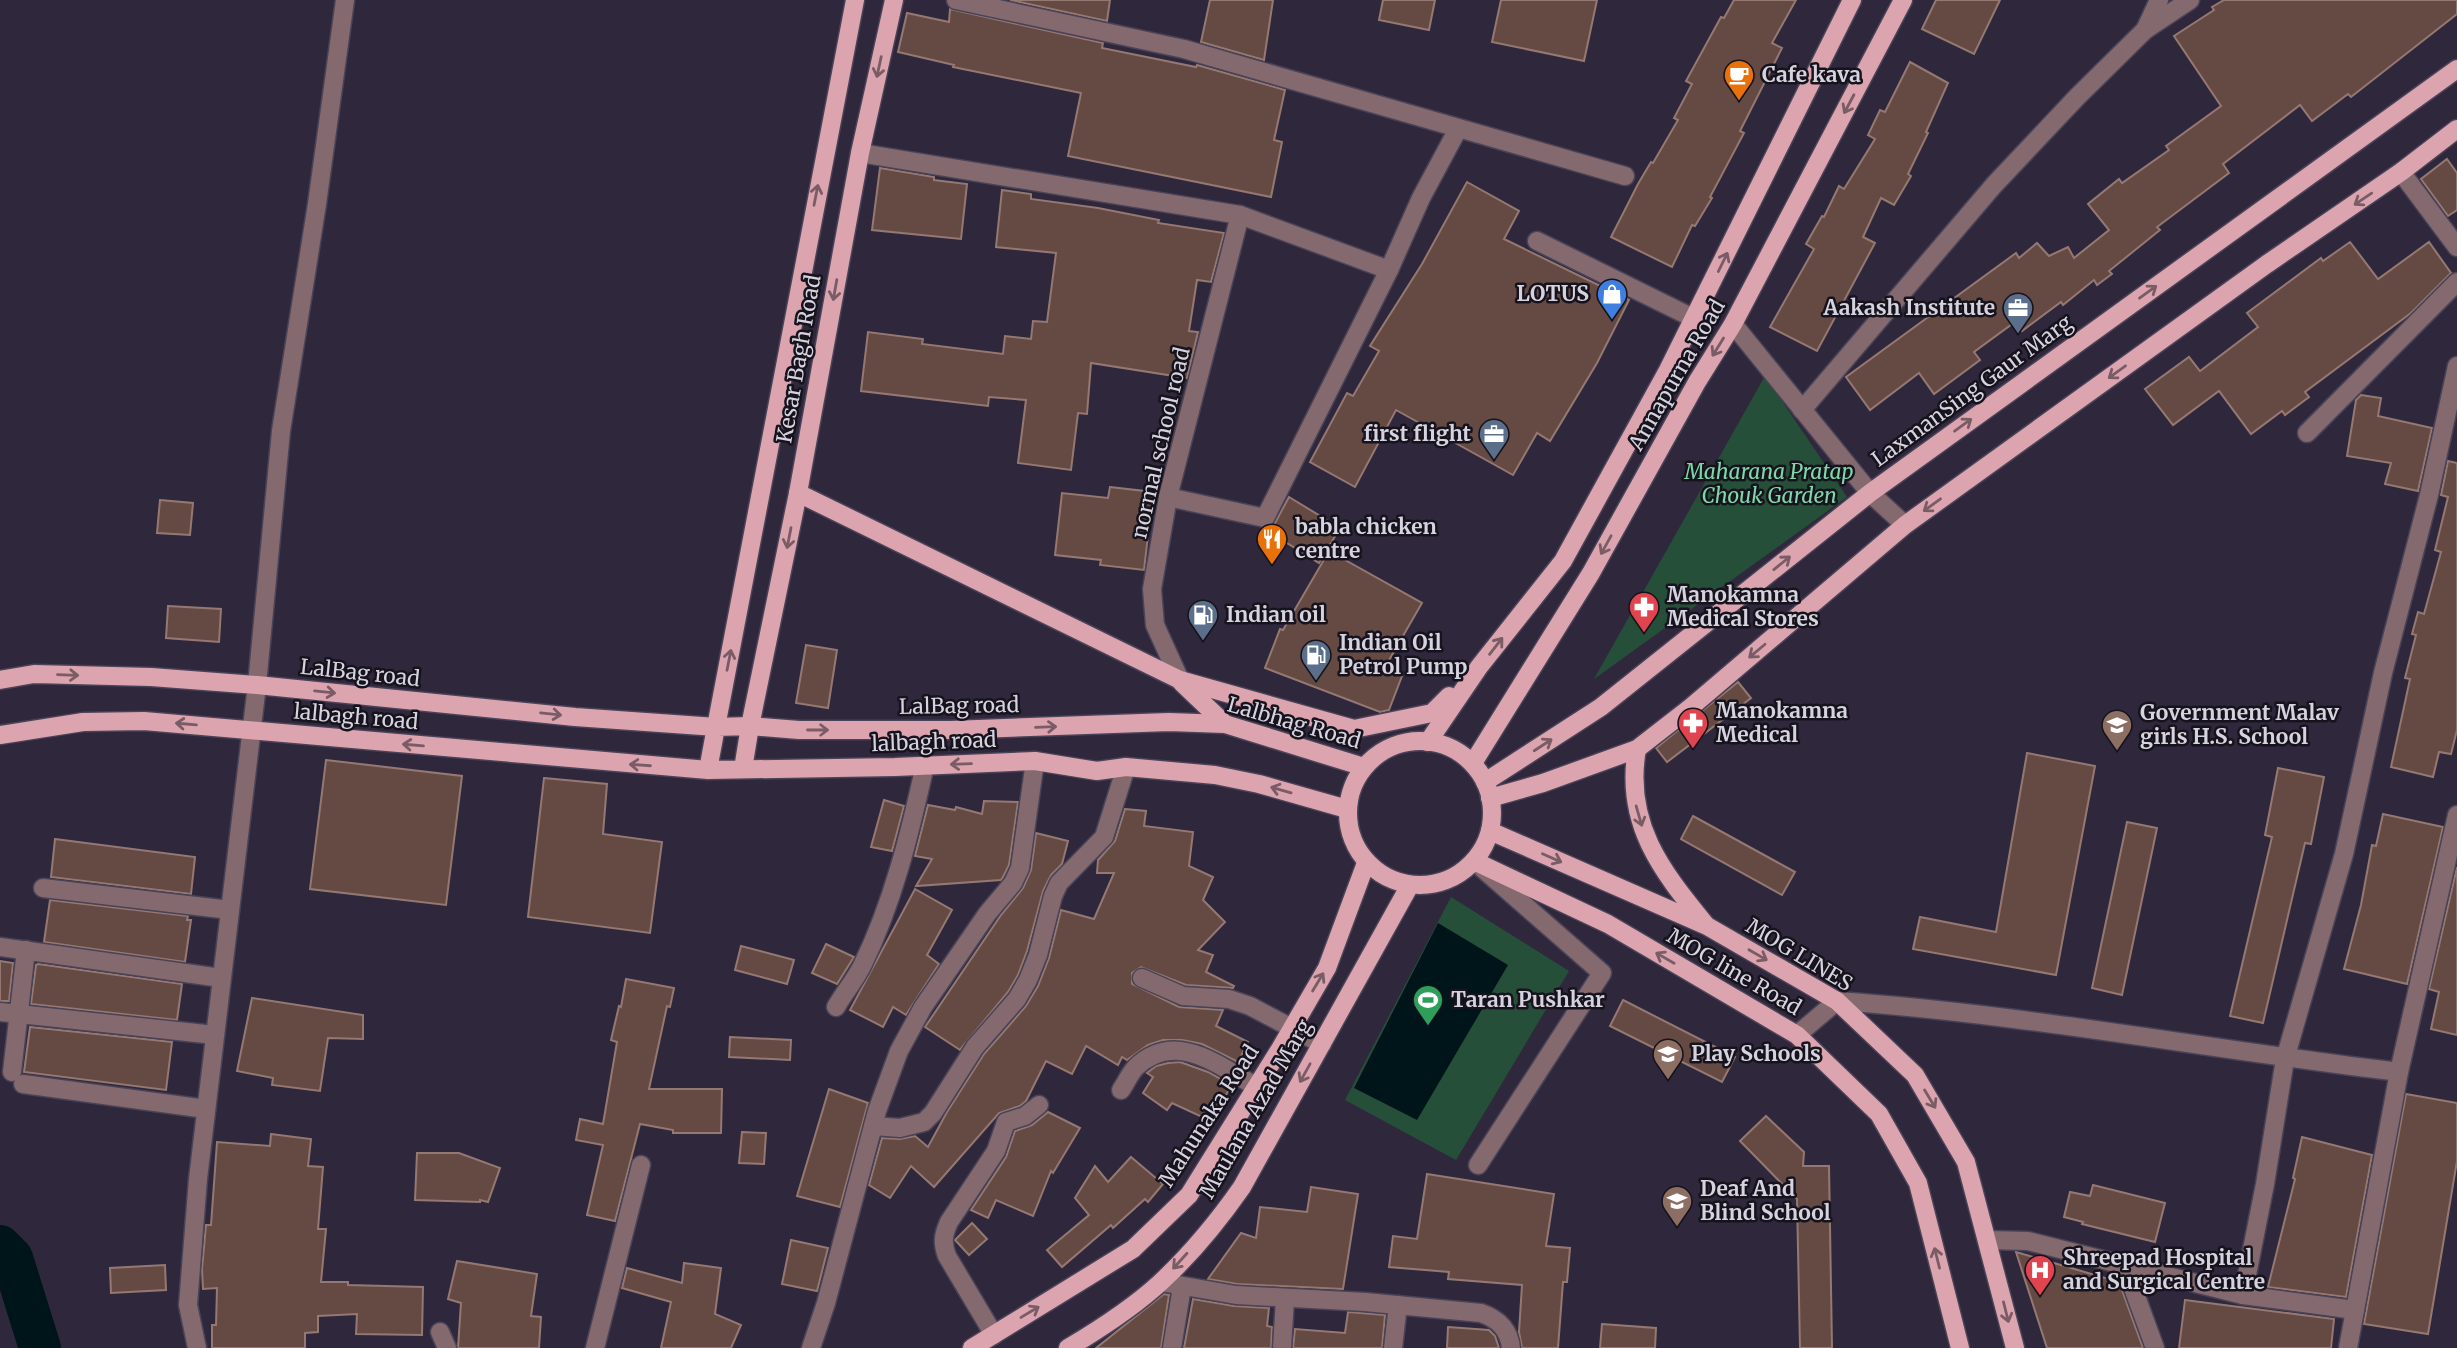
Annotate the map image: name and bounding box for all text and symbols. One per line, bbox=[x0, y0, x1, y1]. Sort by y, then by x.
one-way arrow bbox=[872, 55, 886, 78]
cafe icon: Cafe kava bbox=[1722, 58, 1756, 102]
place label: Cafe kava bbox=[1762, 61, 1861, 88]
one-way arrow bbox=[1842, 93, 1856, 114]
one-way arrow bbox=[810, 185, 824, 207]
one-way arrow bbox=[2353, 192, 2373, 206]
one-way arrow bbox=[1717, 252, 1731, 273]
street label: Kesar Bagh Road bbox=[770, 272, 827, 445]
shop icon: LOTUS bbox=[1595, 277, 1629, 321]
one-way arrow bbox=[828, 278, 841, 301]
place label: LOTUS bbox=[1517, 280, 1589, 307]
one-way arrow bbox=[2138, 285, 2157, 299]
office icon: Aakash Institute bbox=[2001, 291, 2035, 335]
street label: Annapurna Road bbox=[1622, 294, 1731, 456]
place label: Aakash Institute bbox=[1823, 294, 1995, 321]
street label: LaxmanSing Gaur Marg bbox=[1866, 309, 2077, 472]
one-way arrow bbox=[1711, 337, 1725, 357]
street label: normal school road bbox=[1125, 344, 1196, 541]
one-way arrow bbox=[2108, 365, 2127, 379]
office icon: first flight bbox=[1477, 417, 1511, 461]
one-way arrow bbox=[1953, 418, 1972, 433]
place label: first flight bbox=[1363, 420, 1472, 447]
park label: Maharana Pratap Chouk Garden bbox=[1683, 458, 1854, 509]
one-way arrow bbox=[1923, 498, 1942, 513]
place label: babla chicken centre bbox=[1295, 513, 1437, 564]
restaurant icon: babla chicken centre bbox=[1255, 522, 1289, 566]
one-way arrow bbox=[782, 526, 795, 549]
one-way arrow bbox=[1599, 535, 1613, 555]
one-way arrow bbox=[1772, 555, 1791, 570]
place label: Manokamna Medical Stores bbox=[1667, 581, 1819, 632]
pharmacy icon: Manokamna Medical Stores bbox=[1627, 590, 1661, 634]
fuel station icon: Indian oil bbox=[1186, 598, 1220, 642]
place label: Indian oil bbox=[1226, 601, 1326, 628]
place label: Indian Oil Petrol Pump bbox=[1339, 629, 1467, 680]
one-way arrow bbox=[1488, 637, 1503, 656]
fuel station icon: Indian Oil Petrol Pump bbox=[1299, 638, 1333, 682]
one-way arrow bbox=[1748, 642, 1766, 658]
one-way arrow bbox=[722, 649, 736, 672]
street label: LalBag road bbox=[299, 653, 422, 692]
one-way arrow bbox=[56, 668, 79, 682]
one-way arrow bbox=[313, 686, 336, 699]
street label: LalBag road bbox=[899, 691, 1020, 720]
street label: Lalbhag Road bbox=[1224, 691, 1364, 755]
place label: Manokamna Medical bbox=[1716, 697, 1848, 748]
street label: lalbagh road bbox=[293, 698, 420, 735]
place label: Government Malav girls H.S. School bbox=[2140, 699, 2340, 750]
pharmacy icon: Manokamna Medical bbox=[1676, 706, 1710, 750]
one-way arrow bbox=[540, 708, 562, 721]
school or university icon: Government Malav girls H.S. School bbox=[2100, 708, 2134, 752]
one-way arrow bbox=[176, 717, 198, 730]
one-way arrow bbox=[1034, 720, 1057, 733]
one-way arrow bbox=[807, 723, 830, 737]
street label: lalbagh road bbox=[871, 726, 997, 757]
one-way arrow bbox=[402, 738, 425, 751]
one-way arrow bbox=[1532, 738, 1552, 752]
one-way arrow bbox=[949, 757, 972, 770]
one-way arrow bbox=[629, 758, 651, 771]
one-way arrow bbox=[1270, 783, 1292, 796]
one-way arrow bbox=[1634, 805, 1647, 827]
one-way arrow bbox=[1541, 852, 1563, 865]
street label: MOG LINES bbox=[1741, 912, 1857, 997]
street label: MOG line Road bbox=[1662, 922, 1807, 1021]
one-way arrow bbox=[1747, 948, 1767, 962]
one-way arrow bbox=[1655, 951, 1675, 965]
one-way arrow bbox=[1312, 972, 1326, 992]
sports icon: Taran Pushkar bbox=[1411, 983, 1445, 1027]
place label: Taran Pushkar bbox=[1451, 986, 1605, 1013]
street label: Maulana Azad Marg bbox=[1193, 1014, 1318, 1203]
school or university icon: Play Schools bbox=[1651, 1037, 1685, 1081]
street label: Mahunaka Road bbox=[1153, 1039, 1265, 1192]
place label: Play Schools bbox=[1691, 1040, 1821, 1067]
one-way arrow bbox=[1298, 1063, 1312, 1083]
one-way arrow bbox=[1923, 1089, 1937, 1109]
place label: Deaf And Blind School bbox=[1700, 1175, 1831, 1226]
school or university icon: Deaf And Blind School bbox=[1660, 1184, 1694, 1228]
place label: Shreepad Hospital and Surgical Centre bbox=[2063, 1244, 2265, 1295]
one-way arrow bbox=[1930, 1247, 1943, 1270]
one-way arrow bbox=[1172, 1252, 1188, 1270]
hospital icon: Shreepad Hospital and Surgical Centre bbox=[2023, 1253, 2057, 1297]
one-way arrow bbox=[2000, 1300, 2013, 1323]
one-way arrow bbox=[1020, 1305, 1040, 1319]

